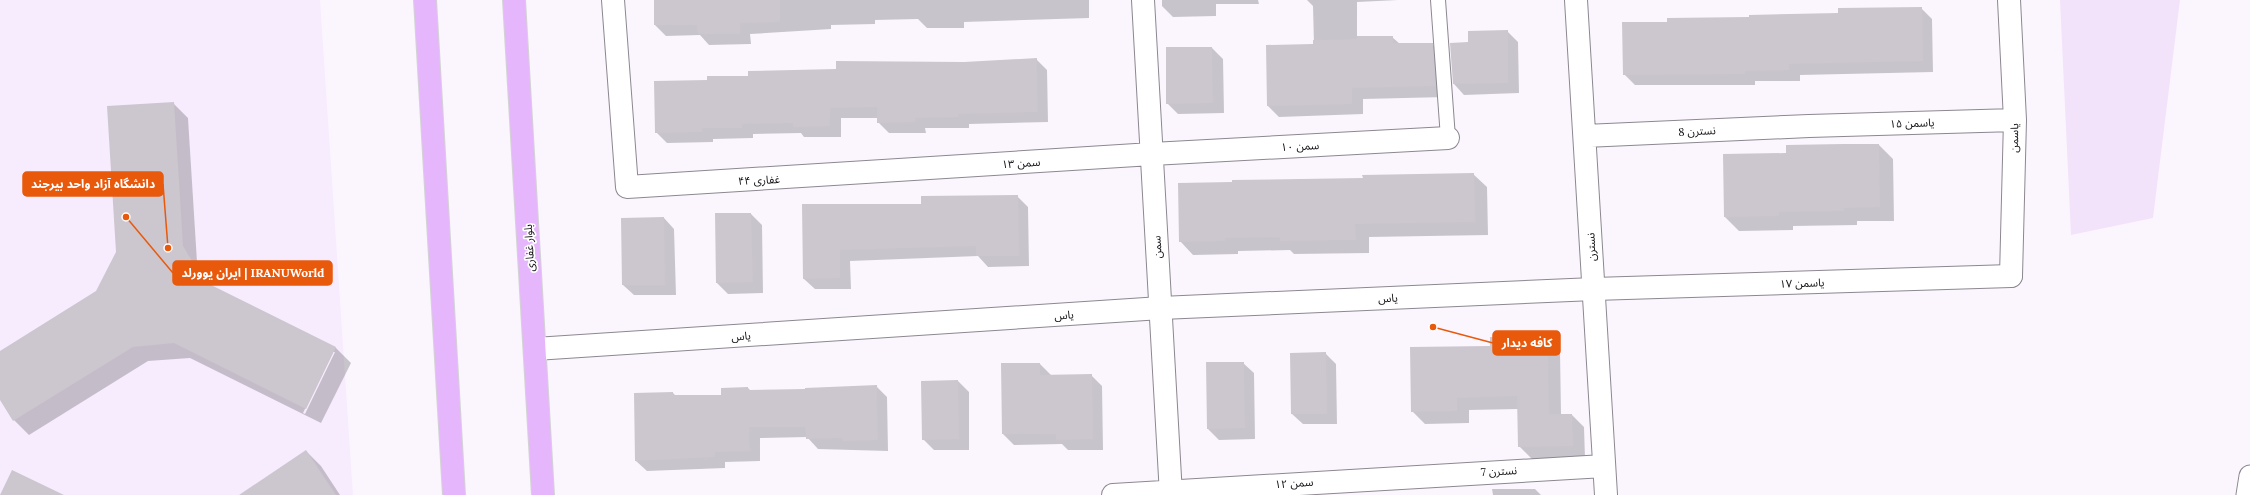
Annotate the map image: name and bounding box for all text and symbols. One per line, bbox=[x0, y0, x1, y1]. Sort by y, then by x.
street label: یاسمن ۱۵ bbox=[1889, 115, 1935, 131]
street label: نسترن 8 bbox=[1678, 123, 1716, 139]
street label: یاسمن bbox=[2007, 123, 2021, 153]
street label: سمن ۱۰ bbox=[1280, 138, 1320, 154]
street label: سمن ۱۳ bbox=[1001, 155, 1041, 171]
callout: دانشگاه آزاد واحد بیرجند bbox=[23, 172, 163, 196]
street label: غفاری ۴۴ bbox=[738, 172, 781, 188]
text: دانشگاه آزاد واحد بیرجند bbox=[31, 176, 155, 191]
street label: بلوار غفاری bbox=[521, 224, 537, 272]
street label: نسترن bbox=[1583, 232, 1599, 262]
street label: سمن bbox=[1149, 235, 1165, 259]
callout: ایران یوورلد | IRANUWorld bbox=[173, 261, 332, 285]
text: ایران یوورلد | IRANUWorld bbox=[181, 265, 325, 280]
street label: یاسمن ۱۷ bbox=[1779, 275, 1825, 291]
street label: یاس bbox=[1378, 290, 1398, 306]
street label: یاس bbox=[1054, 307, 1074, 323]
street label: یاس bbox=[731, 328, 751, 344]
callout: کافه دیدار bbox=[1493, 331, 1560, 355]
text: کافه دیدار bbox=[1501, 335, 1553, 350]
street label: نسترن 7 bbox=[1481, 463, 1518, 479]
street label: سمن ۱۲ bbox=[1274, 475, 1314, 491]

